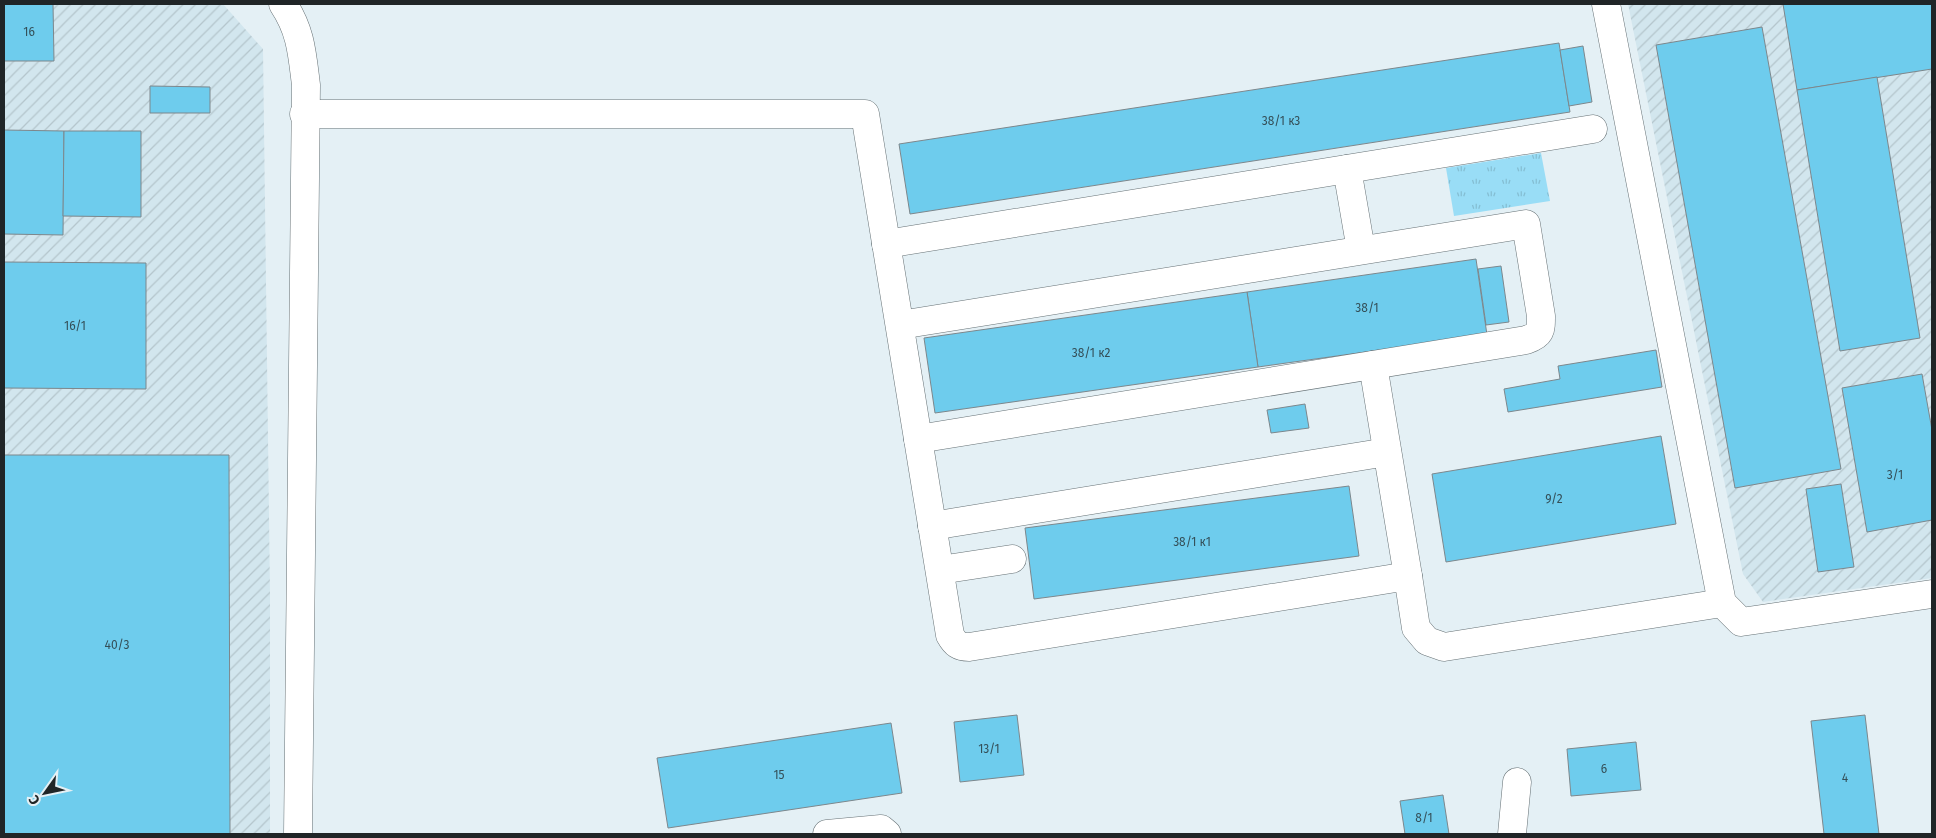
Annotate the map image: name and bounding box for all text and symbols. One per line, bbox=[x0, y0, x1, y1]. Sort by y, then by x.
house number: 16 bbox=[23, 25, 35, 39]
house number: 38/1 к3 bbox=[1262, 114, 1300, 128]
house number: 38/1 bbox=[1355, 301, 1379, 315]
house number: 16/1 bbox=[64, 319, 86, 333]
house number: 38/1 к2 bbox=[1072, 346, 1110, 360]
house number: 3/1 bbox=[1887, 468, 1903, 482]
house number: 9/2 bbox=[1545, 492, 1563, 506]
house number: 38/1 к1 bbox=[1173, 535, 1211, 549]
house number: 40/3 bbox=[105, 638, 129, 652]
house number: 13/1 bbox=[978, 742, 1000, 756]
house number: 6 bbox=[1601, 762, 1607, 776]
north arrow bbox=[20, 768, 70, 818]
house number: 15 bbox=[773, 768, 785, 782]
house number: 4 bbox=[1842, 771, 1849, 785]
text: С bbox=[25, 792, 44, 808]
house number: 8/1 bbox=[1415, 811, 1433, 825]

